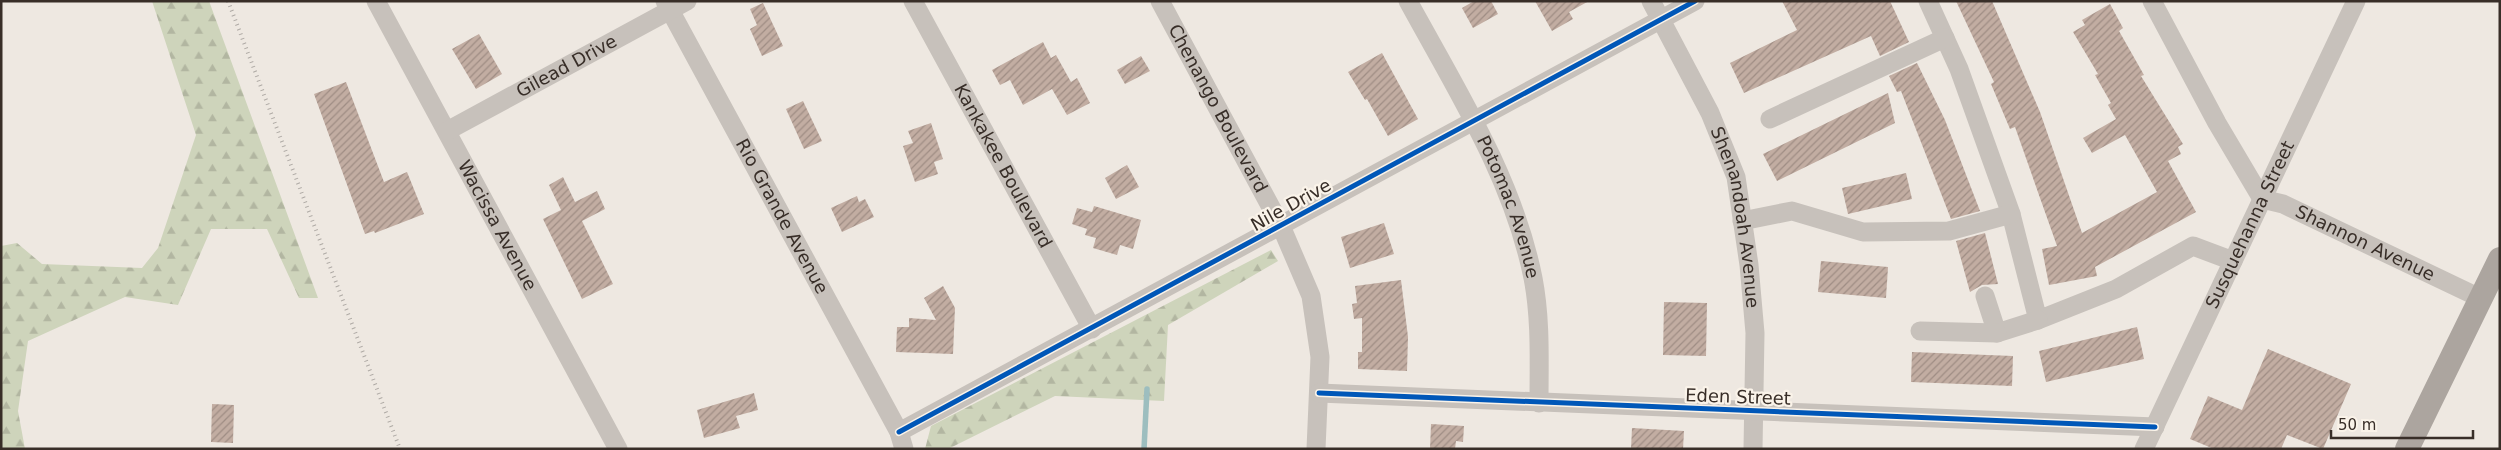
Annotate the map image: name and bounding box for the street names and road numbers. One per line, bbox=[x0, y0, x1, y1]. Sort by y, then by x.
street label: Chenango Boulevard bbox=[1164, 20, 1272, 196]
street label: Gilead Drive bbox=[512, 30, 620, 102]
street label: Kankakee Boulevard bbox=[950, 80, 1057, 252]
street label: Shenandoah Avenue bbox=[1707, 123, 1764, 309]
street label: Potomac Avenue bbox=[1473, 132, 1544, 280]
street label: Rio Grande Avenue bbox=[732, 135, 833, 297]
street label: Susquehanna Street bbox=[2201, 137, 2298, 312]
street label: Wacissa Avenue bbox=[454, 156, 541, 294]
street label: Nile Drive bbox=[1247, 174, 1334, 235]
street label: Shannon Avenue bbox=[2292, 201, 2438, 285]
street label: Eden Street bbox=[1685, 384, 1791, 409]

